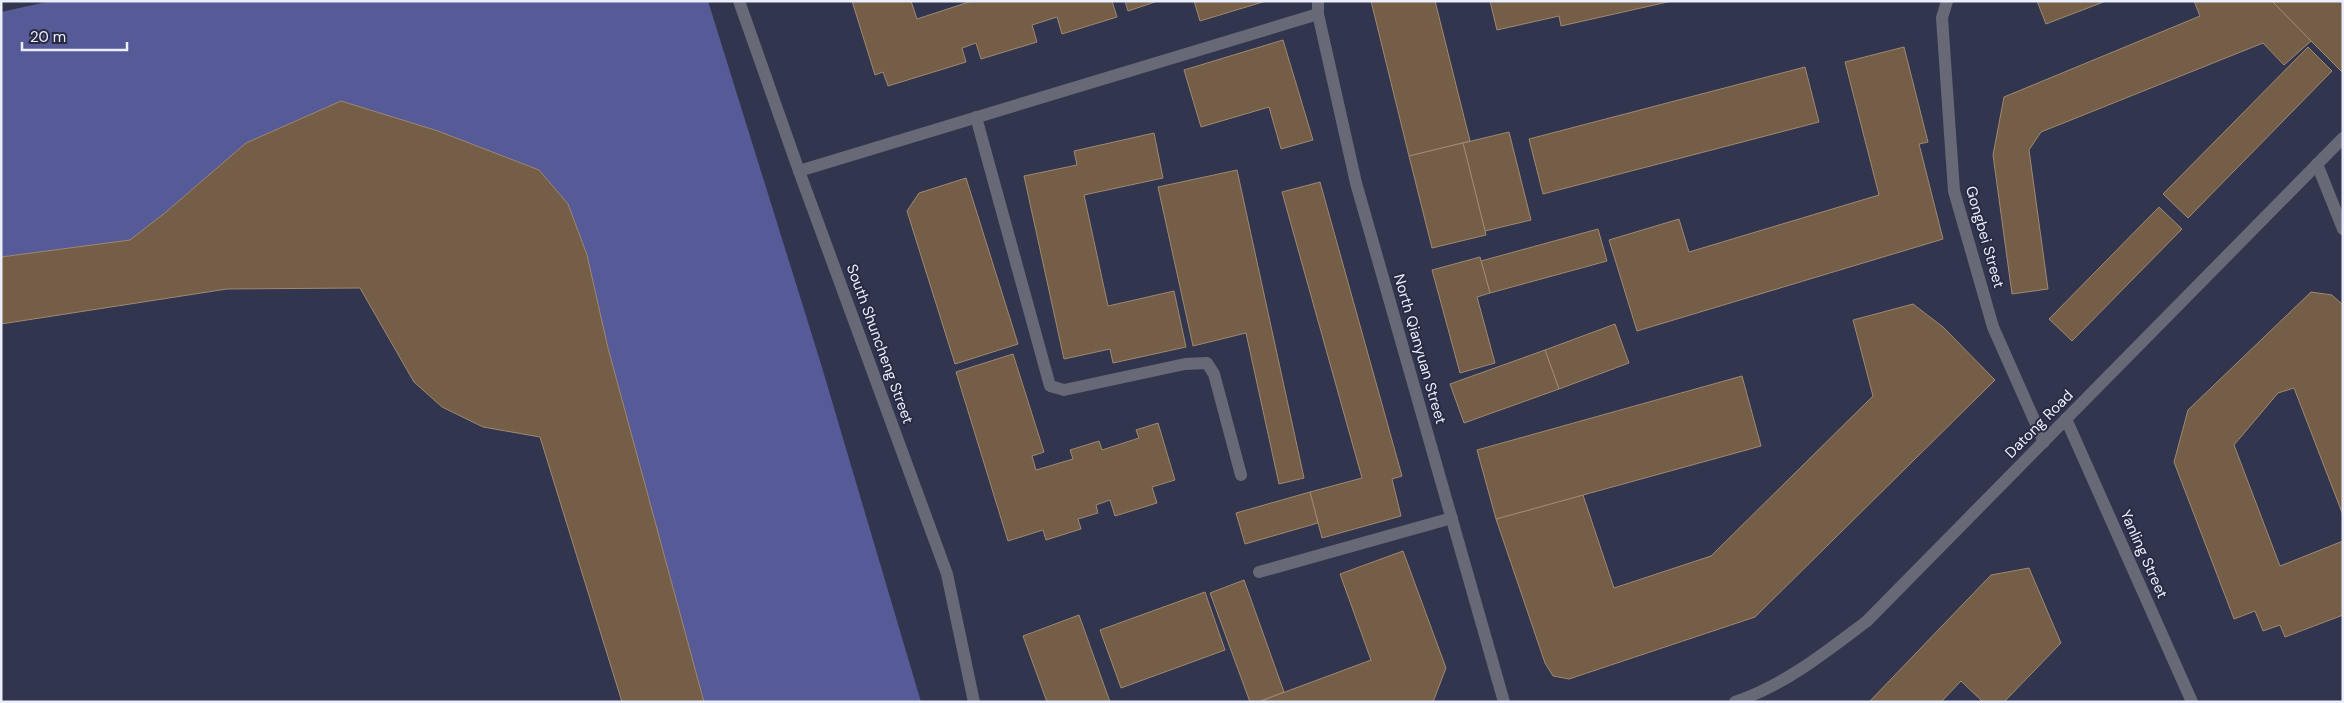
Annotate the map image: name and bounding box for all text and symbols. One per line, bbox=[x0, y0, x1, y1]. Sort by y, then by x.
scale bar bbox=[22, 20, 128, 52]
text: 20 m bbox=[30, 27, 66, 47]
street label: Gongbei Street bbox=[1961, 184, 2009, 290]
street label: South Shuncheng Street bbox=[842, 261, 918, 427]
street label: North Qianyuan Street bbox=[1389, 272, 1451, 426]
street label: Datong Road bbox=[2001, 386, 2077, 462]
street label: Yanling Street bbox=[2116, 507, 2172, 601]

